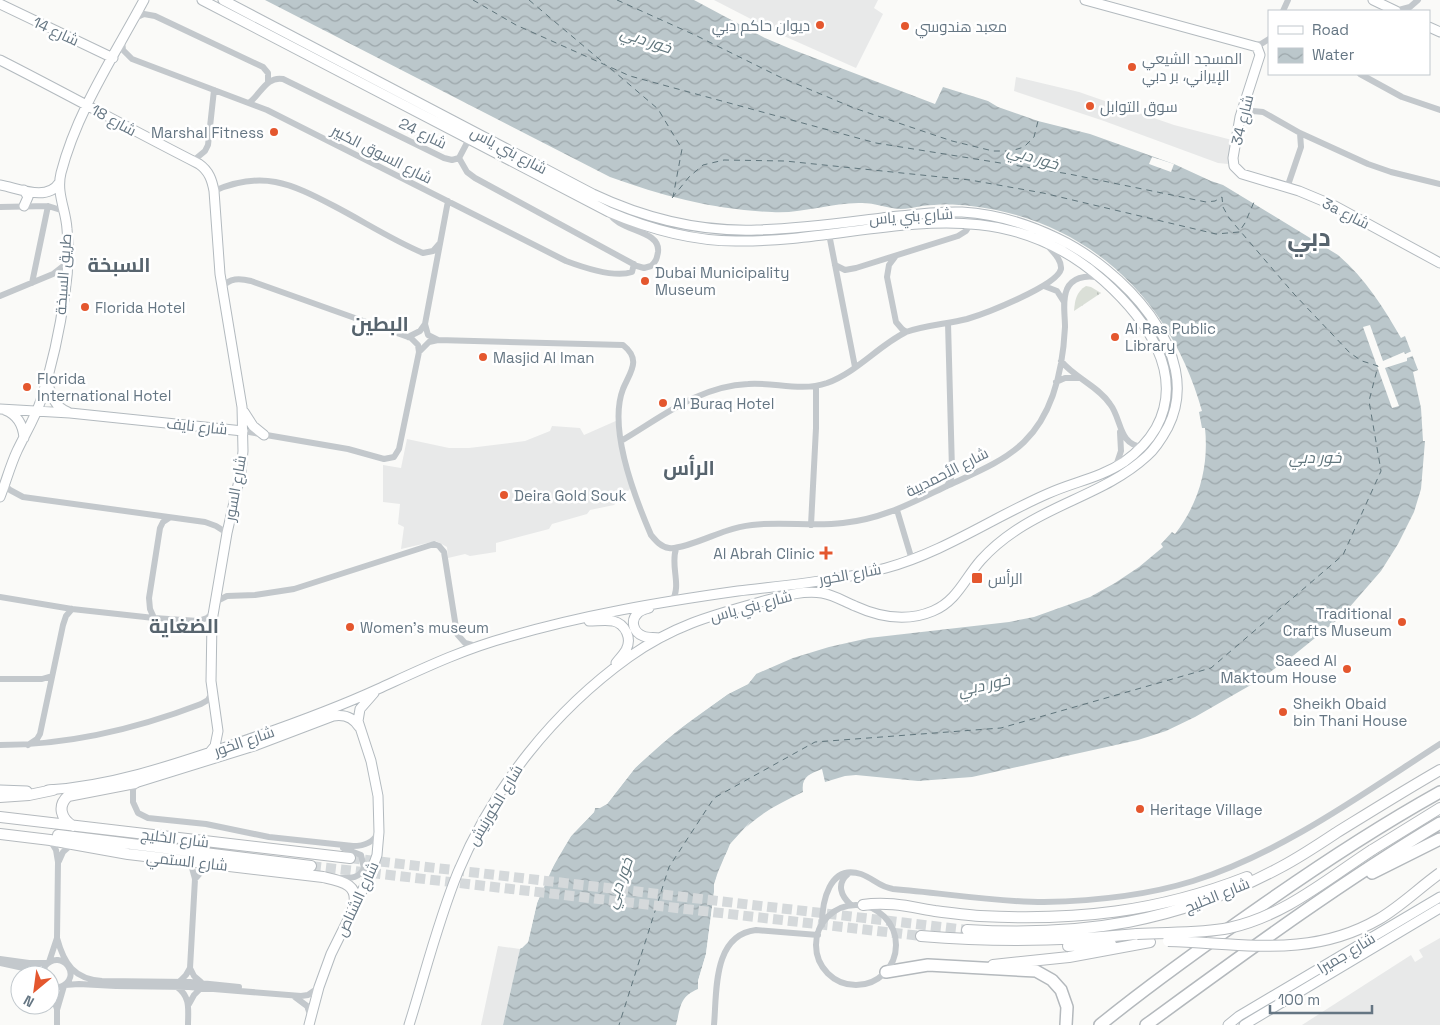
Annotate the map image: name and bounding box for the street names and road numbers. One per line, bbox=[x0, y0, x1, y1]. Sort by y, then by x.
street label: شارع 14 bbox=[29, 12, 82, 52]
street label: شارع 34 bbox=[1227, 93, 1259, 148]
street label: شارع 18 bbox=[87, 100, 140, 142]
street label: شارع 24 bbox=[395, 113, 450, 154]
street label: شارع السوق الكبير bbox=[327, 120, 436, 189]
street label: شارع بني ياس bbox=[466, 122, 551, 181]
street label: 3a شارع bbox=[1318, 193, 1373, 235]
street label: شارع بني ياس bbox=[868, 204, 954, 231]
street label: طريق السبخة bbox=[51, 233, 76, 315]
street label: شارع نايف bbox=[165, 413, 228, 441]
street label: شارع الأحمديية bbox=[903, 443, 992, 503]
street label: شارع السور bbox=[220, 454, 252, 524]
street label: شارع الخور bbox=[816, 559, 883, 591]
street label: شارع بني ياس bbox=[708, 586, 795, 629]
street label: شارع الخور bbox=[210, 722, 277, 762]
street label: شارع الكورنيش bbox=[464, 761, 528, 850]
street label: شارع الخليج bbox=[140, 824, 210, 854]
street label: شارع الستمي bbox=[145, 847, 229, 878]
street label: شارع الشناص bbox=[331, 858, 384, 940]
street label: شارع الخليج bbox=[1182, 873, 1253, 919]
street label: شارع جميرا bbox=[1314, 928, 1379, 979]

